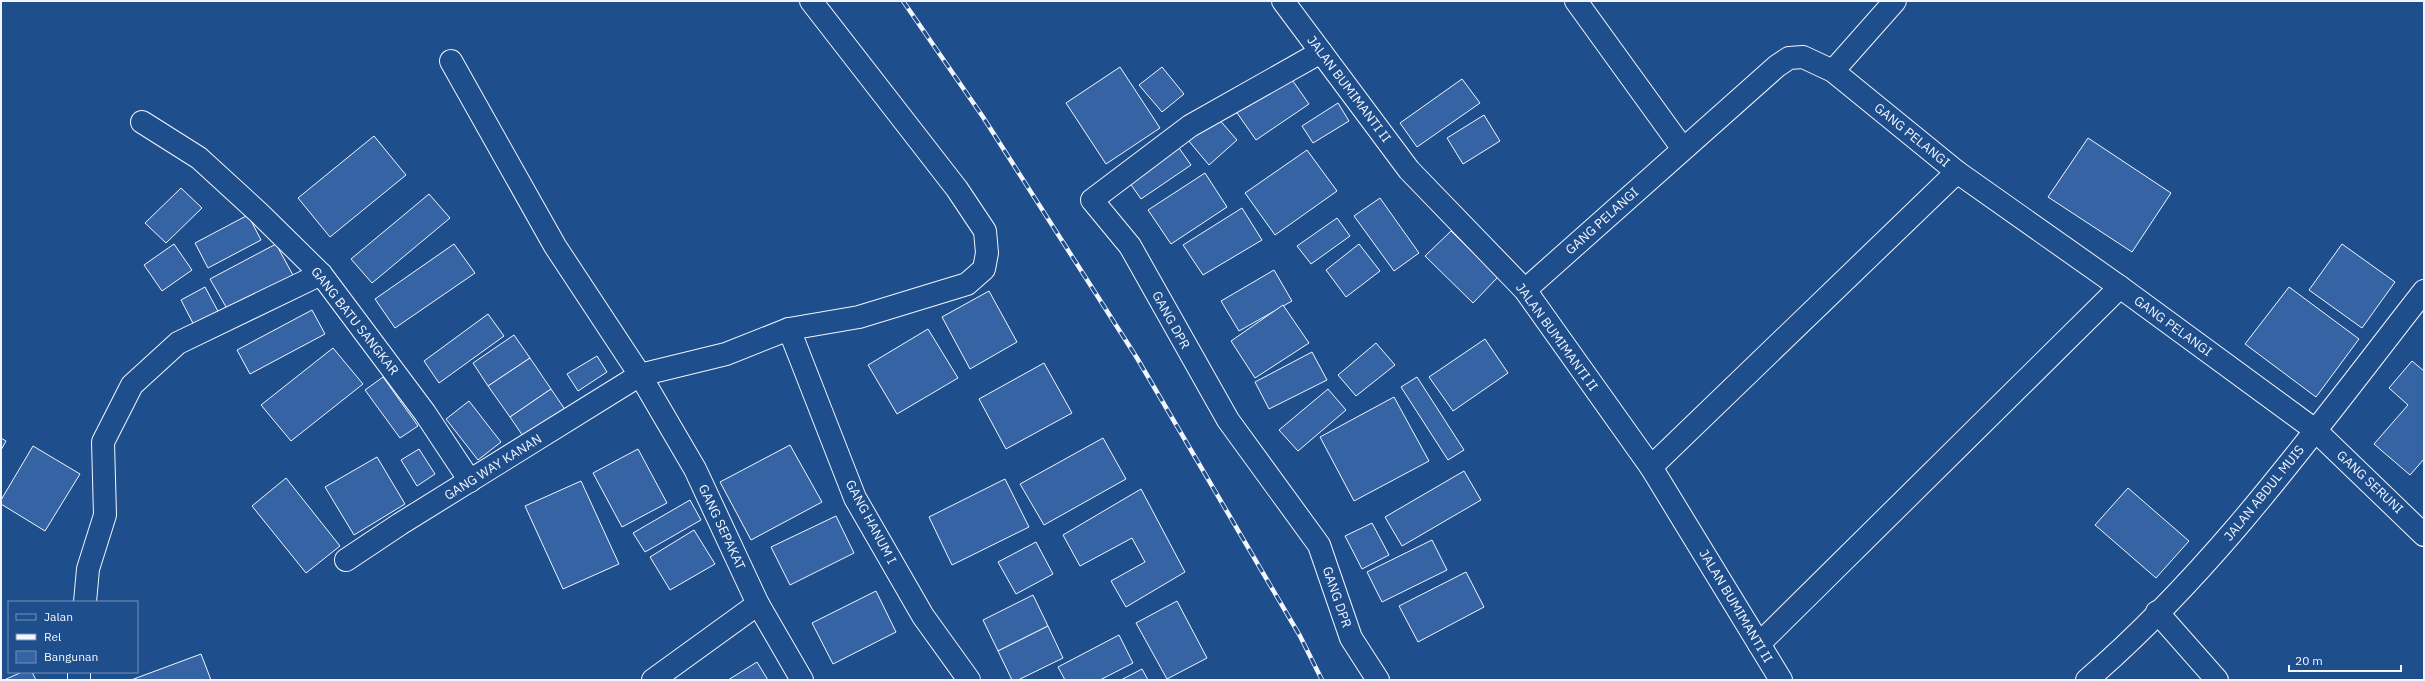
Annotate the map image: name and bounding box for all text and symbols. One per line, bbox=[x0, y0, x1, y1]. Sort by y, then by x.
street label: JALAN BUMIMANTI II bbox=[1303, 32, 1395, 146]
street label: GANG PELANGI bbox=[1871, 99, 1953, 171]
street label: GANG PELANGI bbox=[1562, 184, 1642, 258]
street label: GANG BATU SANGKAR bbox=[307, 263, 403, 379]
street label: JALAN BUMIMANTI II bbox=[1512, 280, 1602, 394]
street label: GANG DPR bbox=[1148, 288, 1194, 352]
street label: GANG PELANGI bbox=[2131, 292, 2215, 360]
street label: GANG WAY KANAN bbox=[441, 430, 545, 504]
street label: JALAN ABDUL MUIS bbox=[2220, 442, 2308, 544]
street label: GANG SERUNI bbox=[2333, 447, 2407, 517]
street label: GANG HANUM I bbox=[842, 477, 900, 567]
street label: GANG SEPAKAT bbox=[695, 481, 750, 573]
street label: JALAN BUMIMANTI II bbox=[1695, 546, 1777, 666]
street label: GANG DPR bbox=[1319, 564, 1355, 630]
legend bbox=[8, 601, 138, 673]
text: Jalan bbox=[44, 609, 73, 624]
text: Rel bbox=[44, 629, 61, 644]
scale bar bbox=[2289, 647, 2401, 673]
text: Bangunan bbox=[44, 649, 98, 664]
text: 20 m bbox=[2295, 653, 2323, 668]

